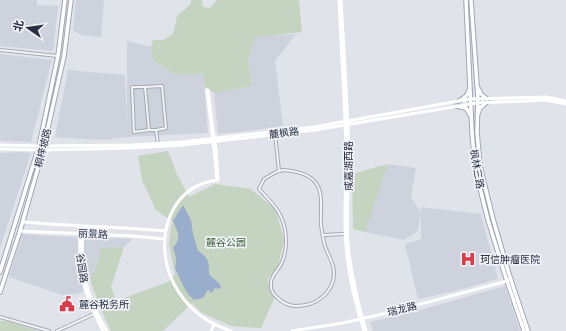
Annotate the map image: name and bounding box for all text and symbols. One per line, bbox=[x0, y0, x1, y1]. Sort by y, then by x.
north arrow bbox=[8, 8, 48, 48]
text: 北 bbox=[11, 19, 26, 33]
street label: 麓枫路 bbox=[268, 126, 300, 140]
street label: 桐梓坡路 bbox=[33, 127, 53, 169]
street label: 咸嘉湖西路 bbox=[343, 141, 354, 191]
street label: 枫林三路 bbox=[468, 148, 486, 190]
street label: 丽景路 bbox=[78, 228, 108, 240]
park label: 麓谷公园 bbox=[206, 237, 246, 248]
hospital icon: 珂信肿瘤医院 bbox=[459, 250, 477, 268]
street label: 谷园路 bbox=[74, 252, 90, 284]
place label: 珂信肿瘤医院 bbox=[480, 254, 540, 265]
public building icon: 麓谷税务所 bbox=[58, 295, 76, 313]
place label: 麓谷税务所 bbox=[79, 299, 129, 310]
street label: 瑞龙路 bbox=[386, 300, 418, 318]

